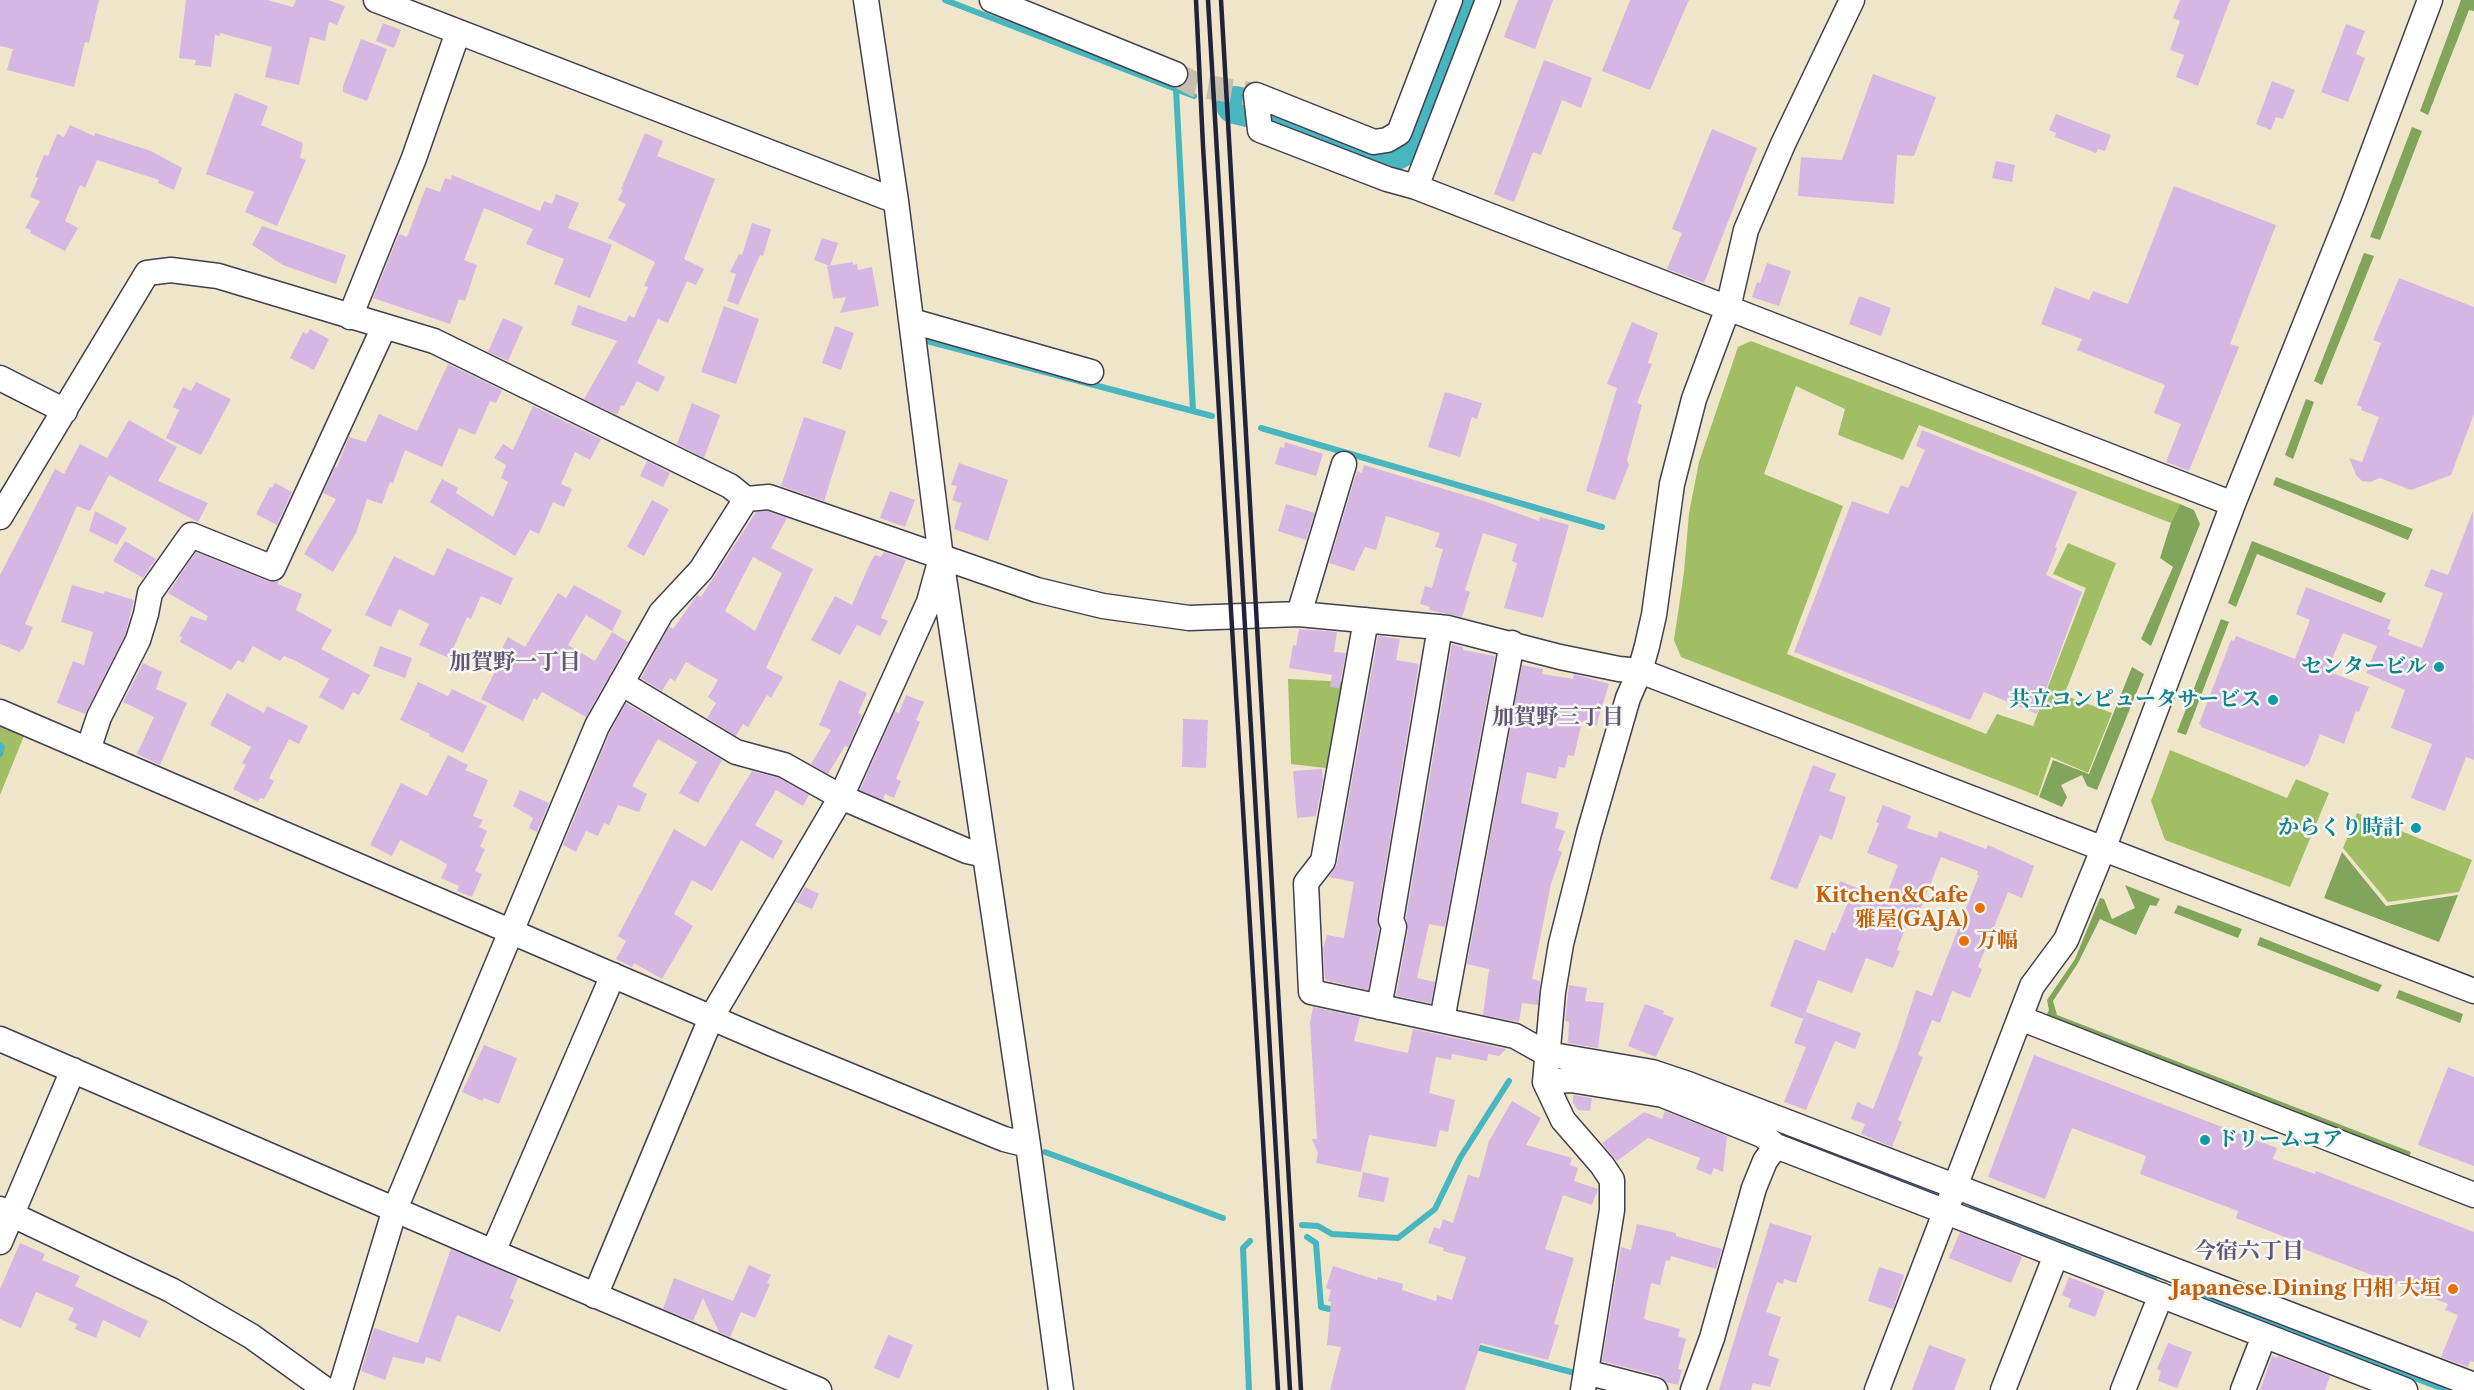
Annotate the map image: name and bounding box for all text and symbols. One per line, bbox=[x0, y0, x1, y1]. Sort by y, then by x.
district label: 加賀野一丁目 bbox=[449, 650, 581, 676]
place label: センタービル bbox=[2301, 654, 2427, 680]
marker: センタービル bbox=[2432, 660, 2446, 674]
place label: 共立コンピュータサービス bbox=[2009, 687, 2261, 713]
marker: 共立コンピュータサービス bbox=[2266, 693, 2280, 707]
district label: 加賀野三丁目 bbox=[1492, 705, 1624, 731]
place label: からくり時計 bbox=[2278, 815, 2404, 841]
marker: からくり時計 bbox=[2409, 821, 2423, 835]
place label: Kitchen&Cafe 雅屋(GAJA) bbox=[1815, 883, 1968, 933]
marker: Kitchen&Cafe 雅屋(GAJA) bbox=[1973, 901, 1987, 915]
place label: 万幅 bbox=[1976, 928, 2018, 954]
marker: 万幅 bbox=[1957, 934, 1971, 948]
place label: ドリームコア bbox=[2217, 1127, 2343, 1153]
marker: ドリームコア bbox=[2198, 1133, 2212, 1147]
district label: 今宿六丁目 bbox=[2194, 1239, 2304, 1265]
place label: Japanese Dining 円相 大垣 bbox=[2171, 1276, 2441, 1302]
marker: Japanese Dining 円相 大垣 bbox=[2446, 1282, 2460, 1296]

